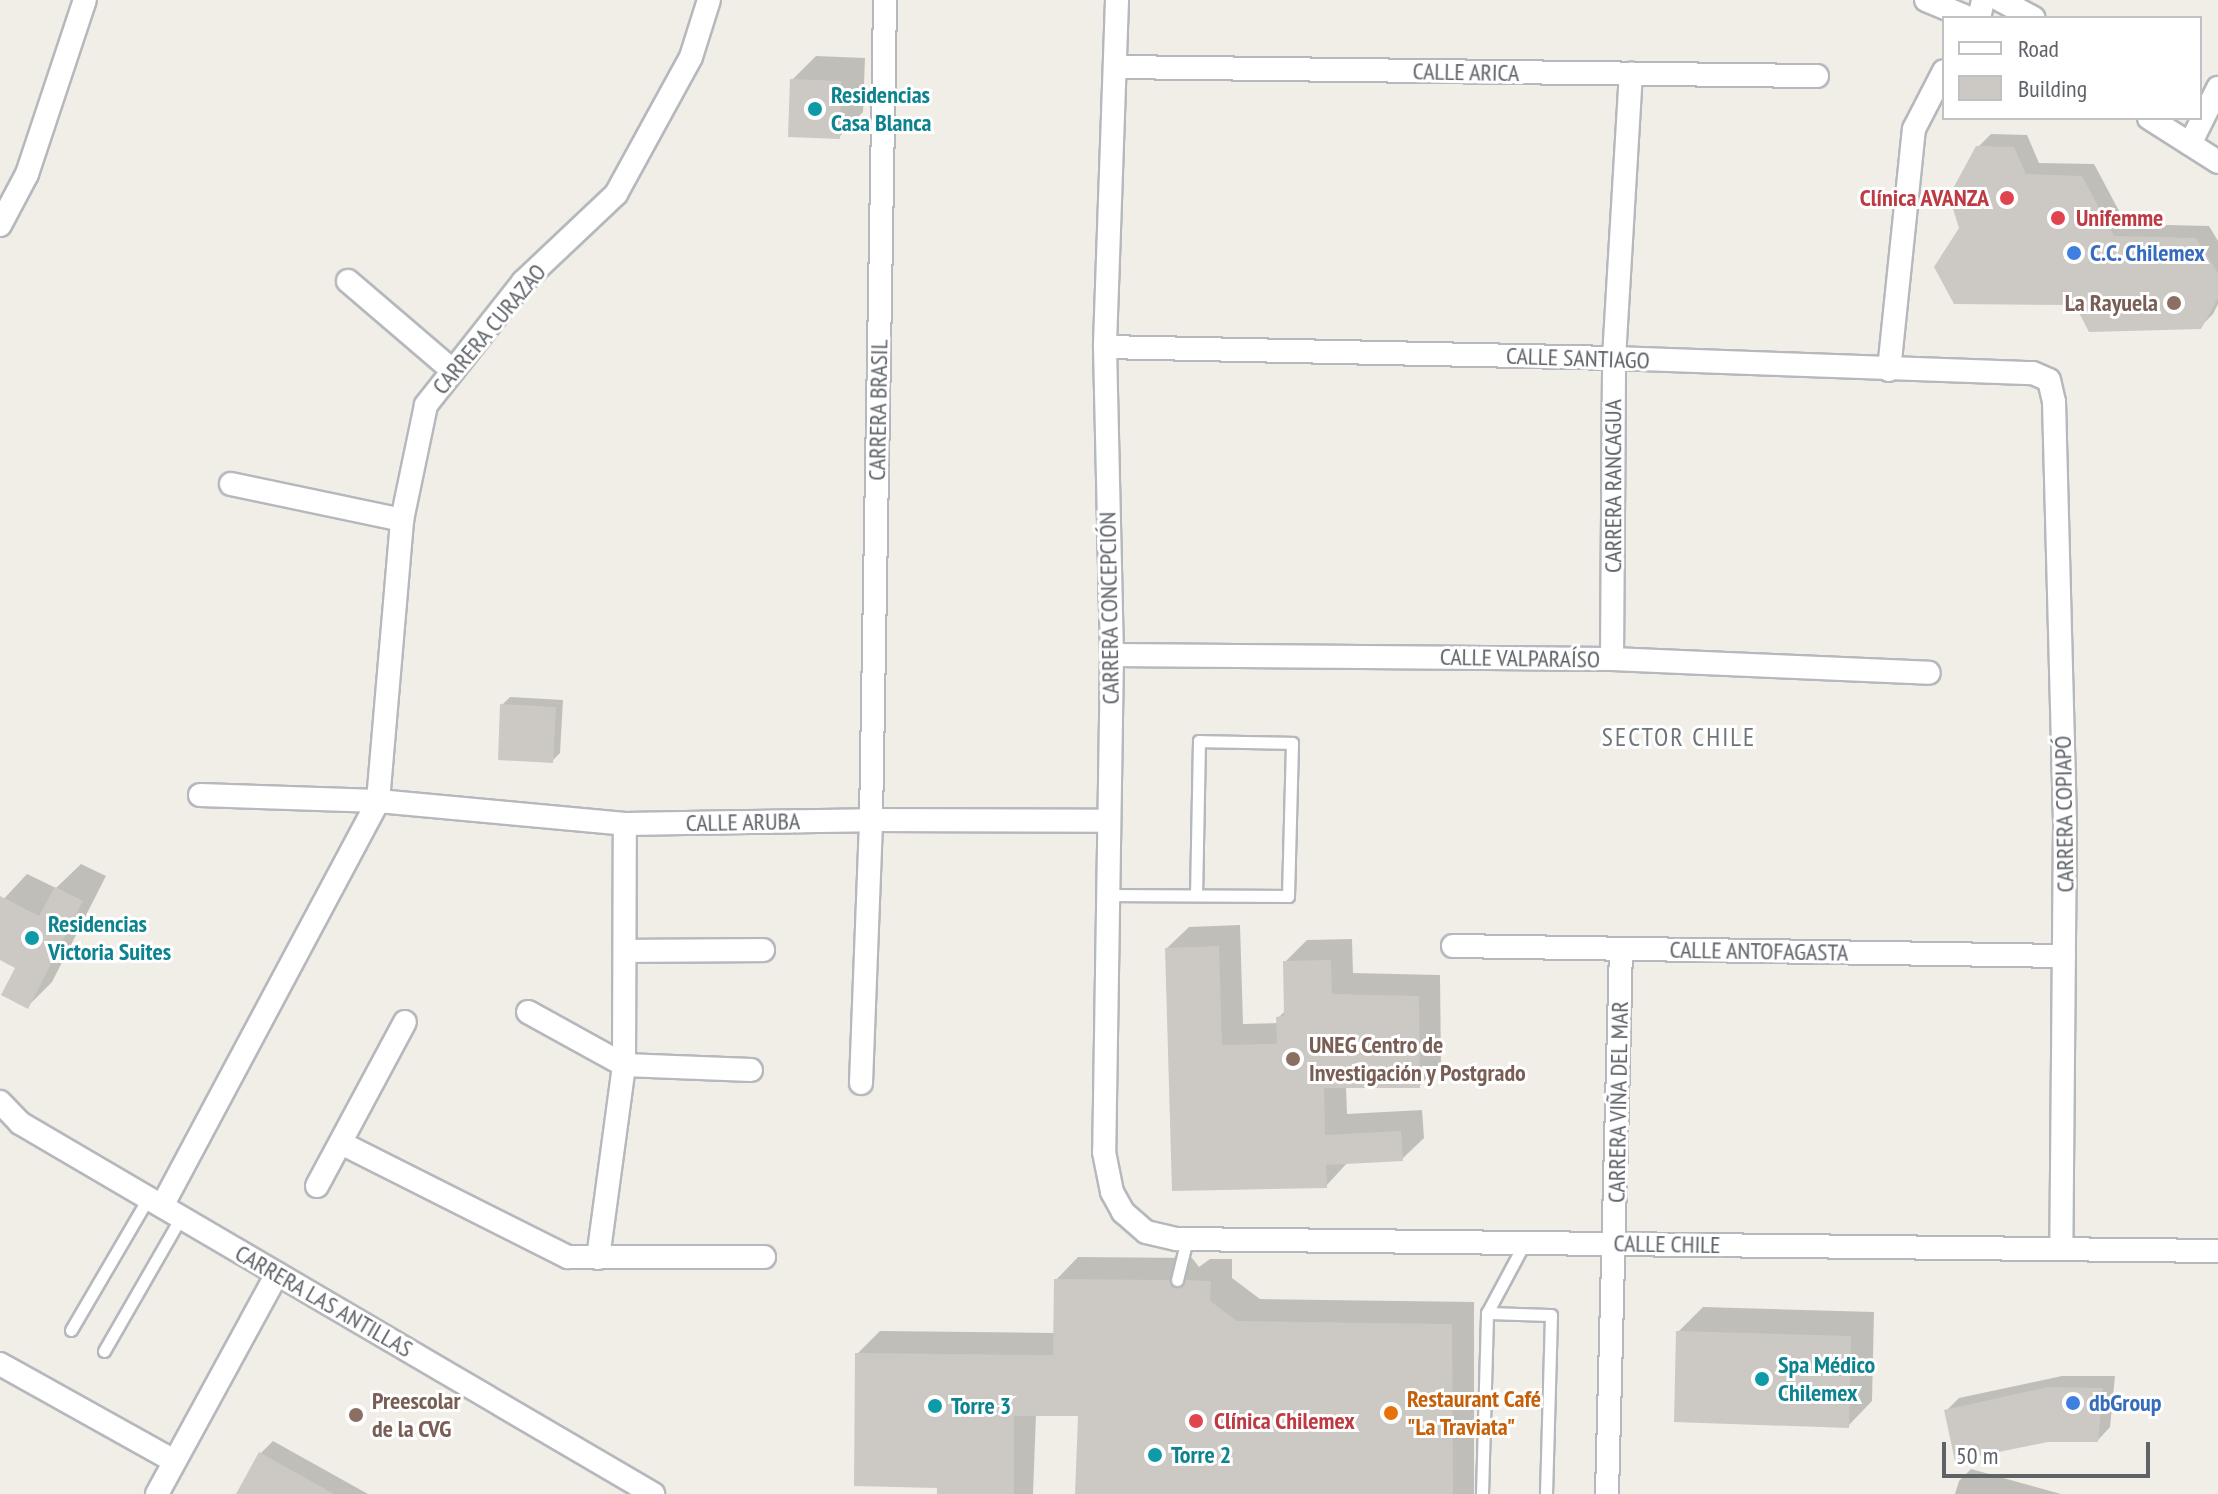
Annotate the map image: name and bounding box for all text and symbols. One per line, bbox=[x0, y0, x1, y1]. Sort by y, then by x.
legend bbox=[1942, 16, 2202, 120]
text: Road bbox=[2018, 33, 2059, 64]
street label: CALLE ARICA bbox=[1412, 57, 1520, 87]
text: Building bbox=[2018, 73, 2087, 104]
place label: Residencias Casa Blanca bbox=[831, 81, 932, 137]
marker: Residencias Casa Blanca bbox=[806, 100, 824, 118]
place label: Clínica AVANZA bbox=[1859, 184, 1989, 212]
marker: Clínica AVANZA bbox=[1996, 187, 2018, 209]
place label: Unifemme bbox=[2076, 204, 2163, 232]
marker: Unifemme bbox=[2047, 207, 2069, 229]
place label: C.C. Chilemex bbox=[2090, 239, 2207, 267]
marker: C.C. Chilemex bbox=[2065, 244, 2083, 262]
street label: CARRERA CURAZAO bbox=[426, 258, 552, 400]
place label: La Rayuela bbox=[2065, 289, 2158, 317]
marker: La Rayuela bbox=[2165, 294, 2183, 312]
street label: CARRERA BRASIL bbox=[862, 339, 894, 481]
street label: CALLE SANTIAGO bbox=[1506, 341, 1650, 375]
street label: CARRERA RANCAGUA bbox=[1599, 399, 1627, 573]
street label: CARRERA CONCEPCIÓN bbox=[1093, 511, 1125, 705]
street label: CALLE VALPARAÍSO bbox=[1439, 642, 1601, 674]
district label: SECTOR CHILE bbox=[1602, 721, 1756, 753]
street label: CARRERA COPIAPÓ bbox=[2048, 735, 2080, 893]
street label: CALLE ARUBA bbox=[685, 807, 801, 837]
place label: Residencias Victoria Suites bbox=[48, 910, 171, 966]
marker: Residencias Victoria Suites bbox=[23, 929, 41, 947]
street label: CALLE ANTOFAGASTA bbox=[1669, 935, 1849, 967]
street label: CARRERA VIÑA DEL MAR bbox=[1602, 999, 1634, 1205]
place label: UNEG Centro de Investigación y Postgrado bbox=[1309, 1031, 1527, 1087]
marker: UNEG Centro de Investigación y Postgrado bbox=[1284, 1050, 1302, 1068]
street label: CALLE CHILE bbox=[1613, 1229, 1721, 1259]
street label: CARRERA LAS ANTILLAS bbox=[230, 1238, 418, 1364]
place label: Spa Médico Chilemex bbox=[1778, 1351, 1875, 1407]
marker: Spa Médico Chilemex bbox=[1753, 1370, 1771, 1388]
place label: Restaurant Café "La Traviata" bbox=[1407, 1385, 1541, 1441]
place label: Preescolar de la CVG bbox=[372, 1387, 460, 1443]
place label: dbGroup bbox=[2089, 1389, 2162, 1417]
place label: Torre 3 bbox=[951, 1392, 1011, 1420]
marker: dbGroup bbox=[2064, 1394, 2082, 1412]
marker: Torre 3 bbox=[926, 1397, 944, 1415]
marker: Restaurant Café "La Traviata" bbox=[1382, 1404, 1400, 1422]
marker: Preescolar de la CVG bbox=[347, 1406, 365, 1424]
place label: Clínica Chilemex bbox=[1214, 1407, 1355, 1435]
marker: Clínica Chilemex bbox=[1185, 1410, 1207, 1432]
scale bar bbox=[1946, 1426, 2154, 1476]
text: 50 m bbox=[1956, 1440, 1998, 1471]
place label: Torre 2 bbox=[1171, 1441, 1231, 1469]
marker: Torre 2 bbox=[1146, 1446, 1164, 1464]

